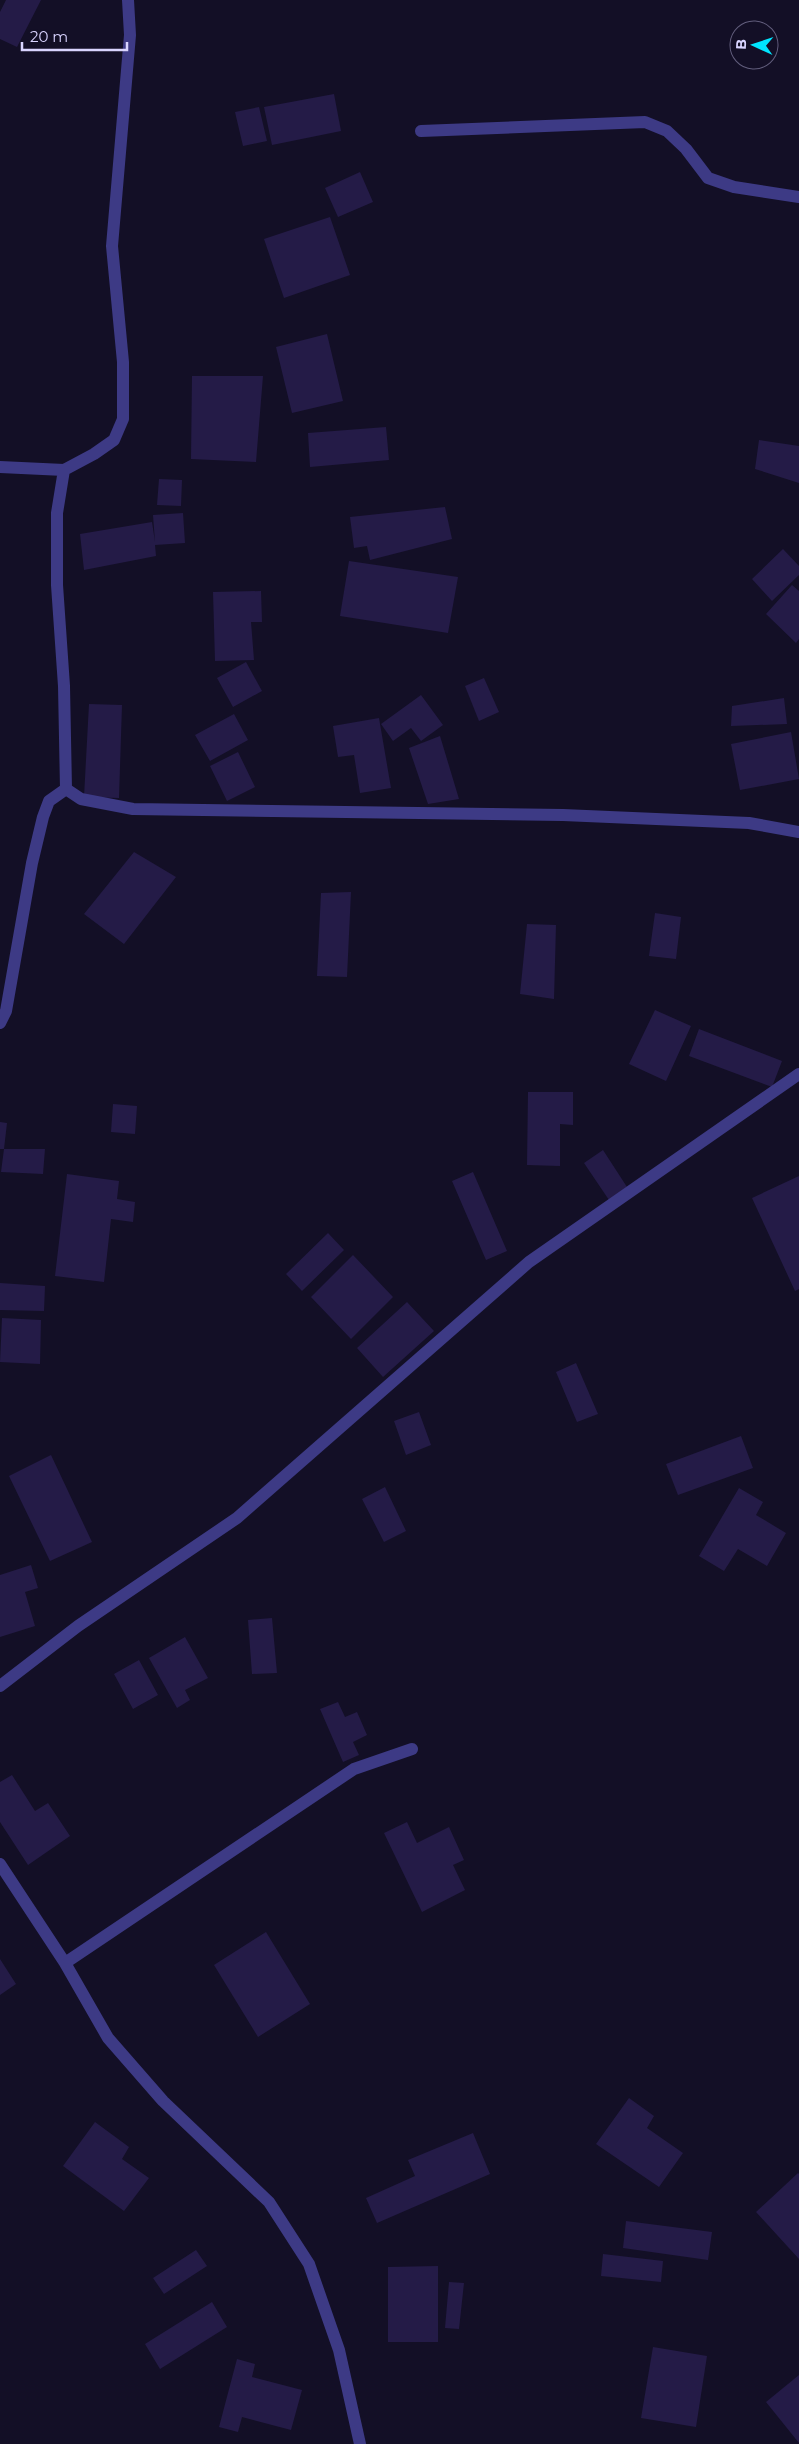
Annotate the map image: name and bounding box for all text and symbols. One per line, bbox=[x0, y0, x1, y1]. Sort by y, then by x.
scale bar bbox=[22, 20, 128, 52]
north arrow bbox=[729, 20, 779, 70]
text: 20 m bbox=[30, 27, 68, 46]
text: B bbox=[732, 38, 750, 50]

